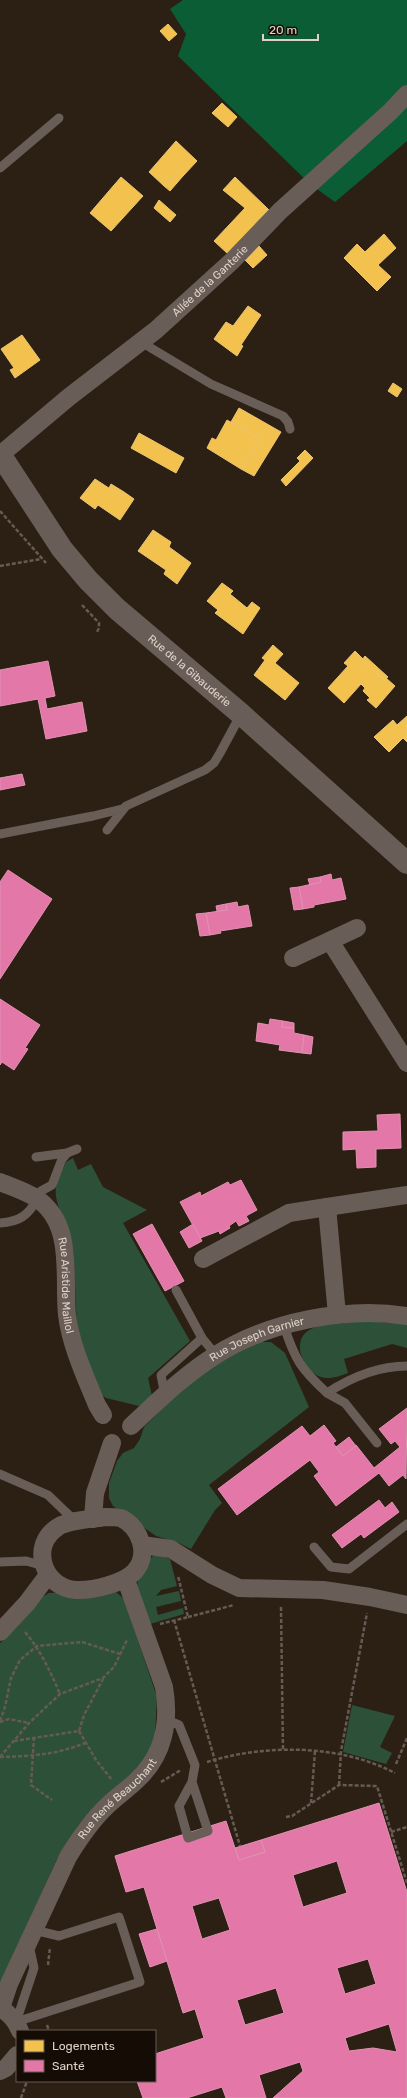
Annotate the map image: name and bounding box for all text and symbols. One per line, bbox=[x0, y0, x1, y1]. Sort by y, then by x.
scale bar bbox=[263, 16, 318, 42]
text: 20 m bbox=[269, 23, 297, 37]
street label: Allée de la Ganterie bbox=[169, 242, 250, 319]
street label: Rue de la Gibauderie bbox=[145, 632, 234, 709]
street label: Rue Aristide Maillol bbox=[56, 1236, 77, 1335]
street label: Rue Joseph Garnier bbox=[207, 1314, 306, 1364]
street label: Rue René Beauchant bbox=[75, 1756, 159, 1842]
legend bbox=[16, 2030, 156, 2082]
text: Logements bbox=[52, 2039, 115, 2053]
text: Santé bbox=[52, 2059, 85, 2073]

